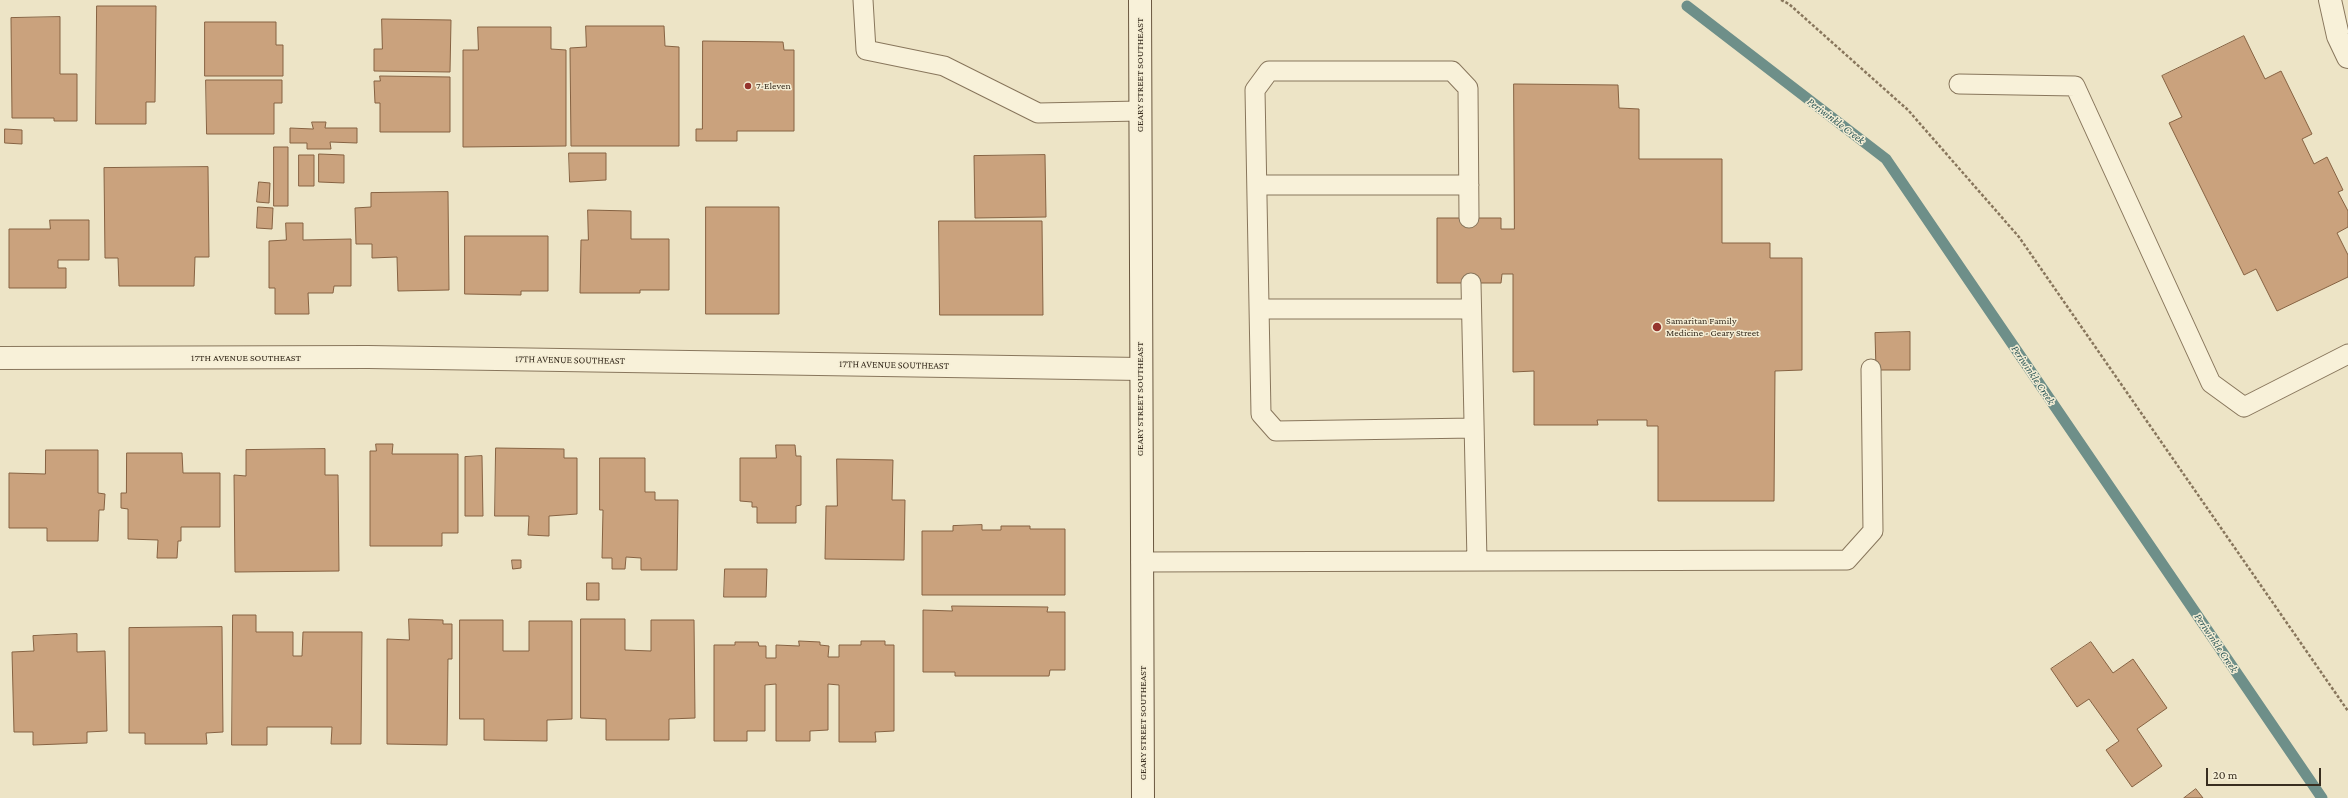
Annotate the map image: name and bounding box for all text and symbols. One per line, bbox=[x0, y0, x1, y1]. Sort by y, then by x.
street label: GEARY STREET SOUTHEAST bbox=[1134, 18, 1146, 132]
place label: 7-Eleven bbox=[756, 80, 791, 92]
marker: 7-Eleven bbox=[743, 81, 753, 91]
water label: Periwinkle Creek bbox=[1805, 95, 1867, 147]
place label: Samaritan Family Medicine - Geary Street bbox=[1666, 315, 1759, 338]
marker: Samaritan Family Medicine - Geary Street bbox=[1651, 321, 1663, 333]
street label: GEARY STREET SOUTHEAST bbox=[1134, 342, 1146, 456]
water label: Periwinkle Creek bbox=[2008, 343, 2058, 407]
street label: 17TH AVENUE SOUTHEAST bbox=[191, 352, 301, 364]
street label: 17TH AVENUE SOUTHEAST bbox=[515, 353, 625, 367]
street label: 17TH AVENUE SOUTHEAST bbox=[839, 358, 949, 372]
water label: Periwinkle Creek bbox=[2191, 611, 2241, 675]
street label: GEARY STREET SOUTHEAST bbox=[1137, 666, 1149, 780]
scale bar bbox=[2208, 760, 2323, 786]
text: 20 m bbox=[2213, 768, 2237, 782]

